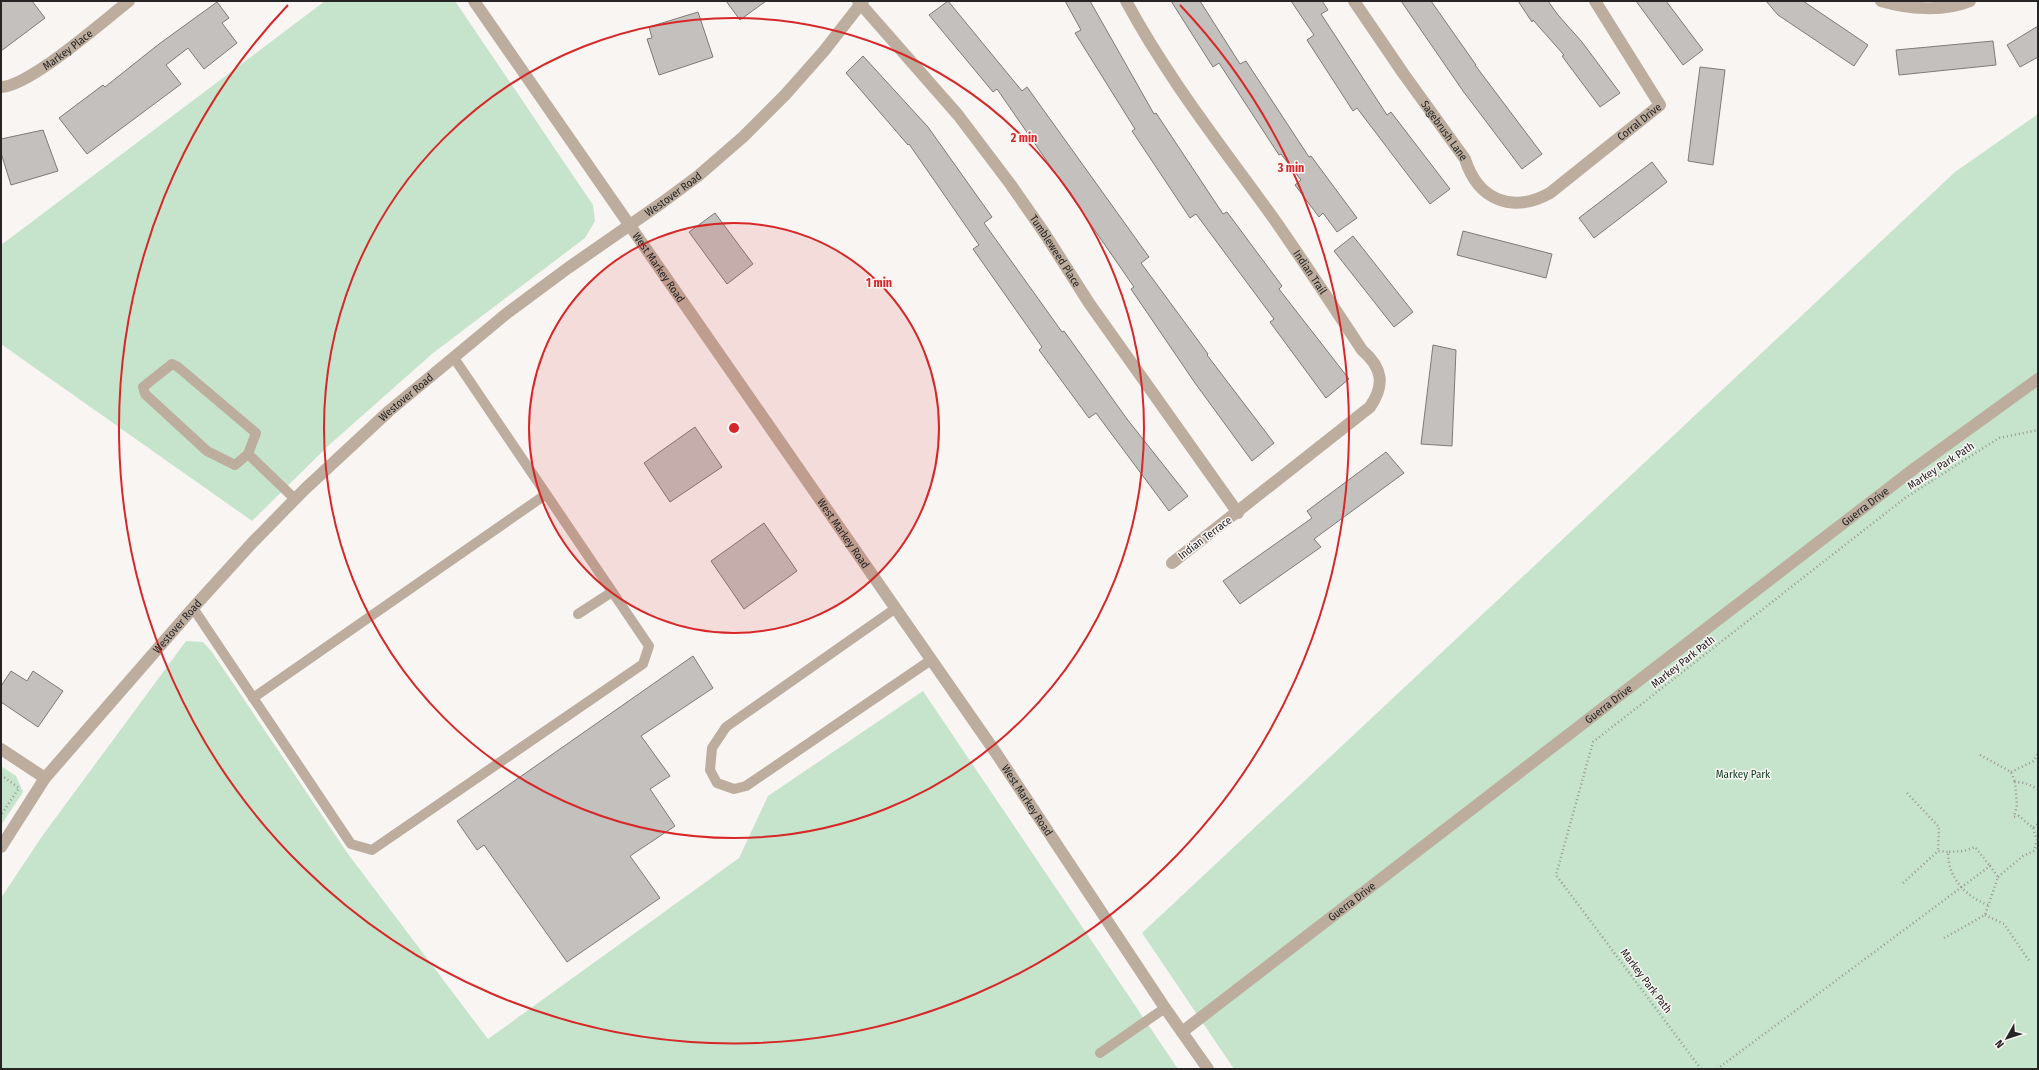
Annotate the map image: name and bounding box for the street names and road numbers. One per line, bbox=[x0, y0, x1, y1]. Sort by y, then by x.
street label: Markey Place bbox=[40, 27, 95, 72]
street label: Sagebrush Lane bbox=[1418, 98, 1471, 163]
street label: Corral Drive bbox=[1615, 100, 1664, 143]
street label: Westover Road bbox=[642, 169, 704, 219]
street label: Tumbleweed Place bbox=[1027, 212, 1084, 289]
street label: West Markey Road bbox=[630, 230, 688, 305]
street label: Indian Trail bbox=[1291, 247, 1330, 297]
street label: Westover Road bbox=[376, 371, 436, 424]
street label: Markey Park Path bbox=[1905, 440, 1977, 492]
street label: Guerra Drive bbox=[1839, 484, 1891, 529]
street label: West Markey Road bbox=[815, 496, 872, 571]
street label: Indian Terrace bbox=[1176, 514, 1234, 562]
street label: Westover Road bbox=[150, 597, 204, 656]
street label: Markey Park Path bbox=[1649, 633, 1717, 691]
street label: Guerra Drive bbox=[1582, 682, 1635, 726]
street label: West Markey Road bbox=[999, 762, 1055, 838]
street label: Guerra Drive bbox=[1325, 879, 1378, 924]
street label: Markey Park Path bbox=[1618, 946, 1674, 1016]

